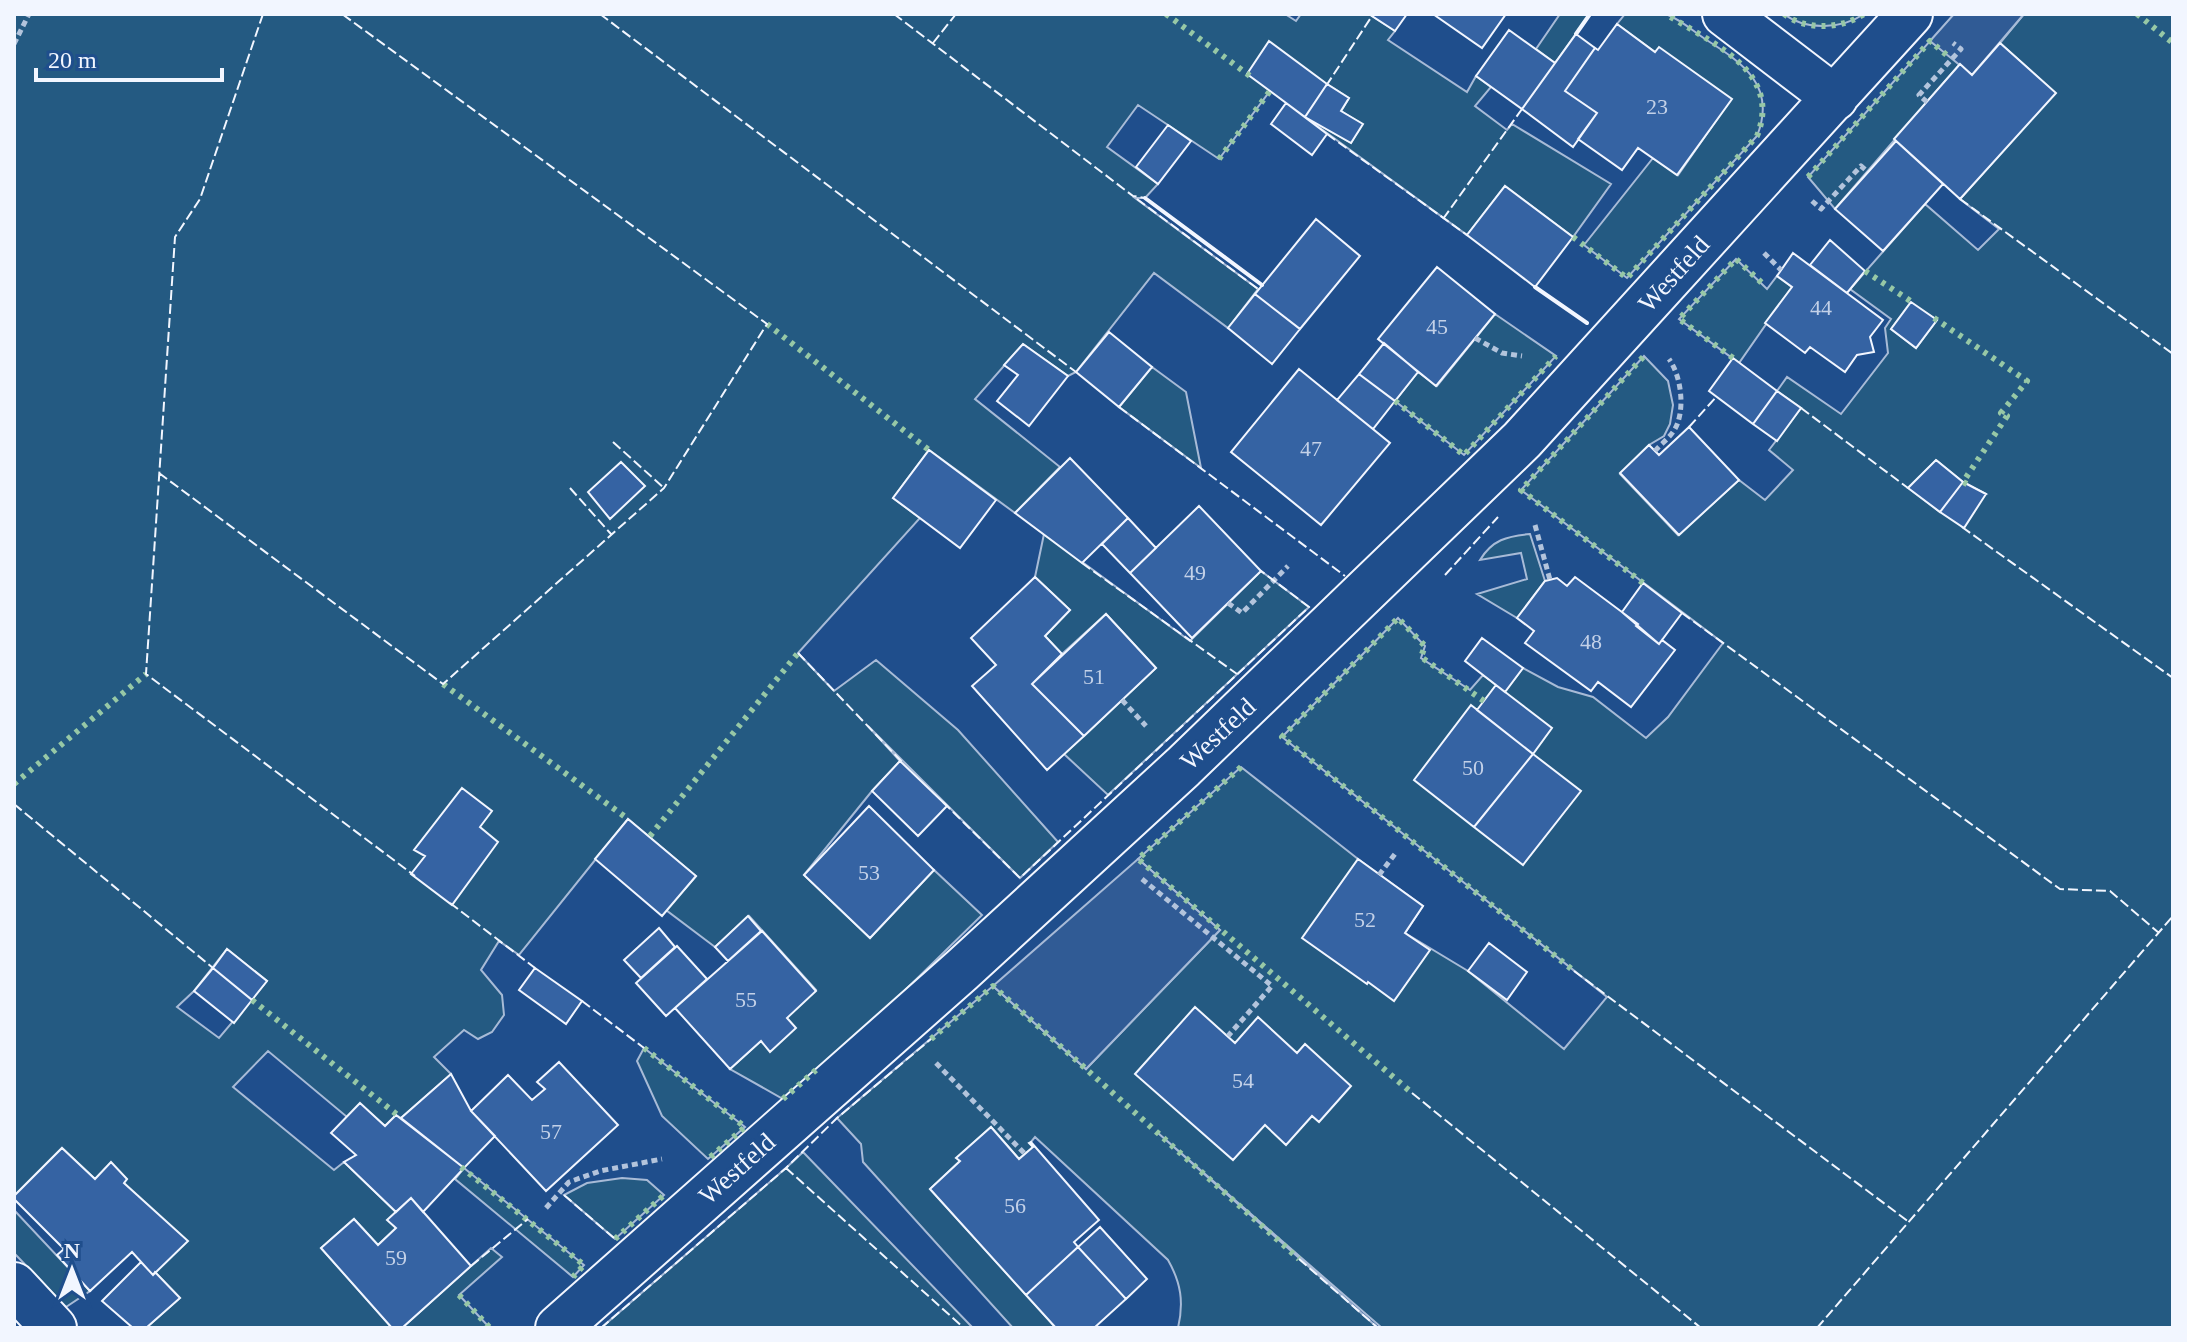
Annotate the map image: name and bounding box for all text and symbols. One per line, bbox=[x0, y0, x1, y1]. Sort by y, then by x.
scale bar bbox=[36, 32, 222, 82]
text: 20 m bbox=[48, 47, 97, 73]
house number: 23 bbox=[1646, 94, 1668, 119]
street label: Westfeld bbox=[1633, 230, 1715, 318]
house number: 44 bbox=[1810, 295, 1832, 320]
house number: 45 bbox=[1426, 314, 1448, 339]
house number: 47 bbox=[1300, 436, 1322, 461]
house number: 49 bbox=[1184, 560, 1206, 585]
house number: 48 bbox=[1580, 629, 1602, 654]
house number: 51 bbox=[1083, 664, 1105, 689]
street label: Westfeld bbox=[1175, 692, 1261, 776]
house number: 50 bbox=[1462, 755, 1484, 780]
house number: 53 bbox=[858, 860, 880, 885]
house number: 52 bbox=[1354, 907, 1376, 932]
house number: 55 bbox=[735, 987, 757, 1012]
house number: 54 bbox=[1232, 1068, 1254, 1093]
house number: 57 bbox=[540, 1119, 562, 1144]
street label: Westfeld bbox=[693, 1128, 781, 1210]
house number: 56 bbox=[1004, 1193, 1026, 1218]
north arrow bbox=[32, 1230, 112, 1310]
text: N bbox=[64, 1238, 80, 1263]
house number: 59 bbox=[385, 1245, 407, 1270]

